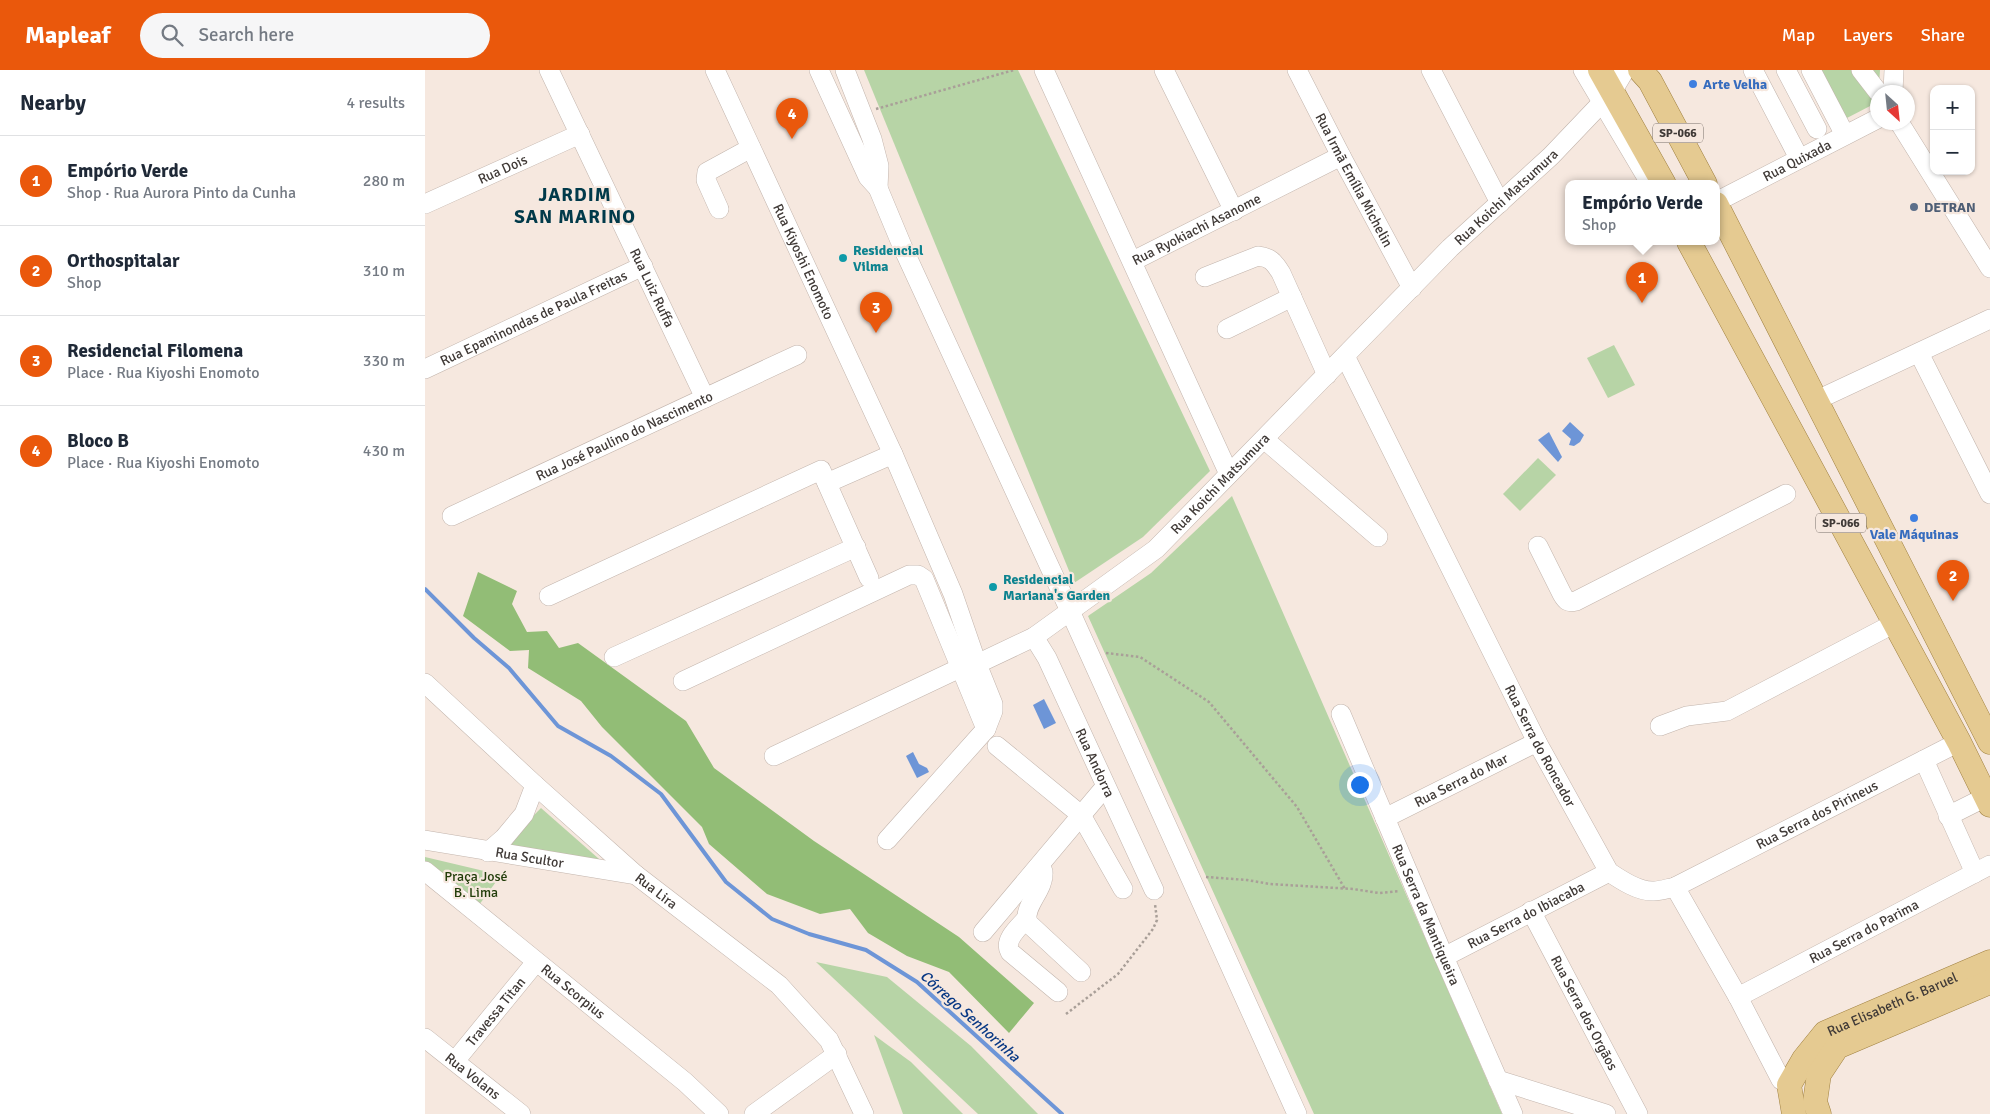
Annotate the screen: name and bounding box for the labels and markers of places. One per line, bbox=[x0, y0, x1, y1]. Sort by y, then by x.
place label: Arte Velha bbox=[1703, 76, 1767, 93]
marker: Arte Velha bbox=[1687, 78, 1699, 90]
pin: 4 bbox=[776, 98, 808, 139]
place label: DETRAN bbox=[1924, 199, 1976, 216]
marker: DETRAN bbox=[1908, 201, 1920, 213]
place label: Residencial Vilma bbox=[853, 242, 924, 275]
marker: Residencial Vilma bbox=[837, 252, 849, 264]
pin: 1 bbox=[1626, 262, 1658, 303]
pin: 3 bbox=[860, 292, 892, 333]
marker: Vale Máquinas bbox=[1908, 512, 1920, 524]
place label: Vale Máquinas bbox=[1870, 526, 1958, 543]
pin: 2 bbox=[1937, 560, 1969, 601]
place label: Residencial Mariana's Garden bbox=[1003, 571, 1111, 604]
marker: Residencial Mariana's Garden bbox=[987, 581, 999, 593]

